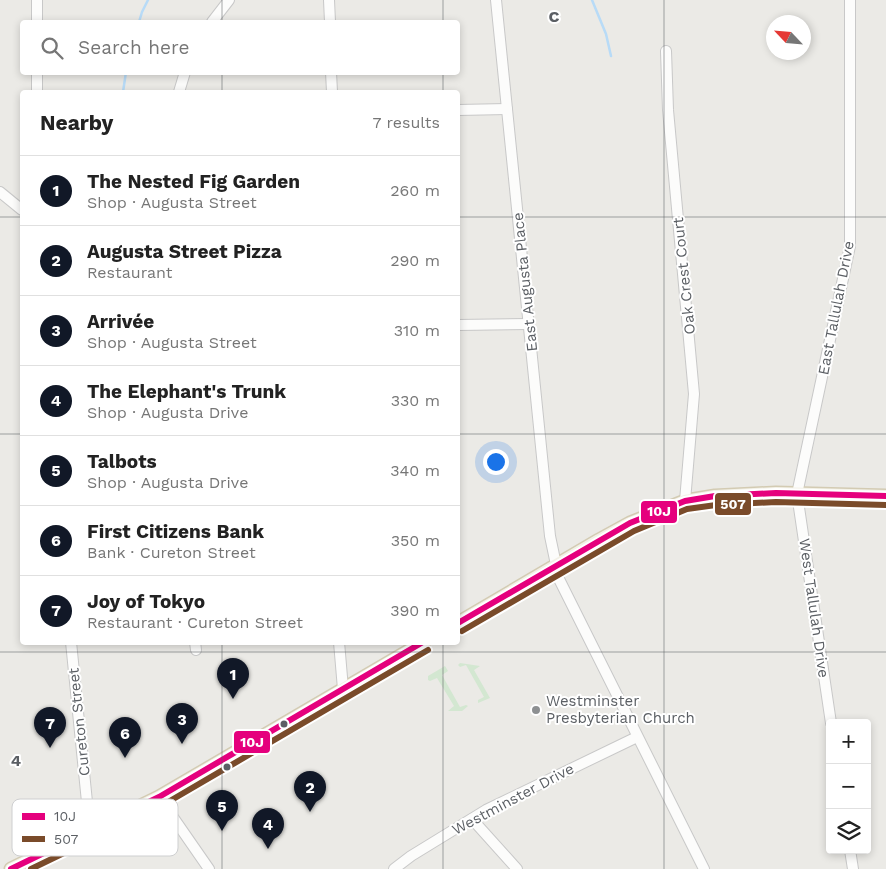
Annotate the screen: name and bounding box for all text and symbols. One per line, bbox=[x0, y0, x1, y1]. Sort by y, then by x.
text: C bbox=[549, 7, 560, 26]
north arrow bbox=[766, 15, 811, 60]
search box bbox=[20, 20, 460, 75]
icon: search bbox=[38, 34, 66, 62]
text: Search here bbox=[78, 36, 189, 59]
text: Nearby bbox=[40, 110, 113, 135]
text: 7 results bbox=[373, 113, 440, 132]
text: The Nested Fig Garden bbox=[87, 170, 300, 193]
text: 1 bbox=[53, 181, 59, 200]
text: 260 m bbox=[390, 181, 440, 200]
text: Shop · Augusta Street bbox=[87, 193, 257, 212]
street label: East Augusta Place bbox=[509, 212, 541, 352]
street label: Oak Crest Court bbox=[669, 216, 699, 335]
street label: East Tallulah Drive bbox=[814, 239, 858, 377]
text: Augusta Street Pizza bbox=[87, 240, 282, 263]
text: 2 bbox=[51, 251, 61, 270]
text: 290 m bbox=[390, 251, 440, 270]
text: Restaurant bbox=[87, 263, 173, 282]
text: Arrivée bbox=[87, 310, 154, 333]
text: 3 bbox=[51, 321, 61, 340]
text: 310 m bbox=[394, 321, 440, 340]
text: Shop · Augusta Street bbox=[87, 333, 257, 352]
text: The Elephant's Trunk bbox=[87, 380, 286, 403]
text: 4 bbox=[51, 391, 61, 410]
text: 330 m bbox=[391, 391, 440, 410]
text: Shop · Augusta Drive bbox=[87, 403, 248, 422]
your location bbox=[483, 449, 509, 475]
text: Talbots bbox=[87, 450, 157, 473]
text: 5 bbox=[51, 461, 61, 480]
text: 340 m bbox=[390, 461, 440, 480]
text: Shop · Augusta Drive bbox=[87, 473, 248, 492]
line badge: 507 bbox=[714, 492, 752, 516]
text: 507 bbox=[720, 496, 746, 512]
line badge: 10J bbox=[640, 500, 678, 524]
text: 10J bbox=[647, 503, 671, 519]
text: First Citizens Bank bbox=[87, 520, 264, 543]
text: 6 bbox=[51, 531, 61, 550]
text: 350 m bbox=[391, 531, 440, 550]
street label: West Tallulah Drive bbox=[795, 537, 833, 679]
text: Bank · Cureton Street bbox=[87, 543, 256, 562]
text: Joy of Tokyo bbox=[87, 590, 205, 613]
text: 7 bbox=[51, 601, 61, 620]
text: 390 m bbox=[390, 601, 440, 620]
text: Restaurant · Cureton Street bbox=[87, 613, 303, 632]
pin: 1 bbox=[217, 658, 249, 699]
street label: Cureton Street bbox=[64, 666, 94, 777]
place label: Westminster Presbyterian Church bbox=[546, 692, 695, 727]
pin: 3 bbox=[166, 703, 198, 744]
marker: Westminster Presbyterian Church bbox=[530, 704, 542, 716]
pin: 7 bbox=[34, 707, 66, 748]
pin: 6 bbox=[109, 717, 141, 758]
unlabelled marker bbox=[279, 719, 289, 729]
map controls bbox=[826, 719, 871, 854]
button: + bbox=[826, 719, 871, 764]
line badge: 10J bbox=[233, 730, 271, 754]
text: 10J bbox=[240, 734, 264, 750]
text: 4 bbox=[11, 751, 21, 770]
street label: Westminster Drive bbox=[449, 759, 577, 839]
unlabelled marker bbox=[222, 762, 232, 772]
button: − bbox=[826, 764, 871, 809]
pin: 2 bbox=[294, 771, 326, 812]
pin: 5 bbox=[206, 790, 238, 831]
legend bbox=[12, 799, 178, 856]
text: 10J bbox=[54, 808, 76, 824]
pin: 4 bbox=[252, 808, 284, 849]
button: layers bbox=[826, 809, 871, 854]
text: 507 bbox=[54, 831, 79, 847]

